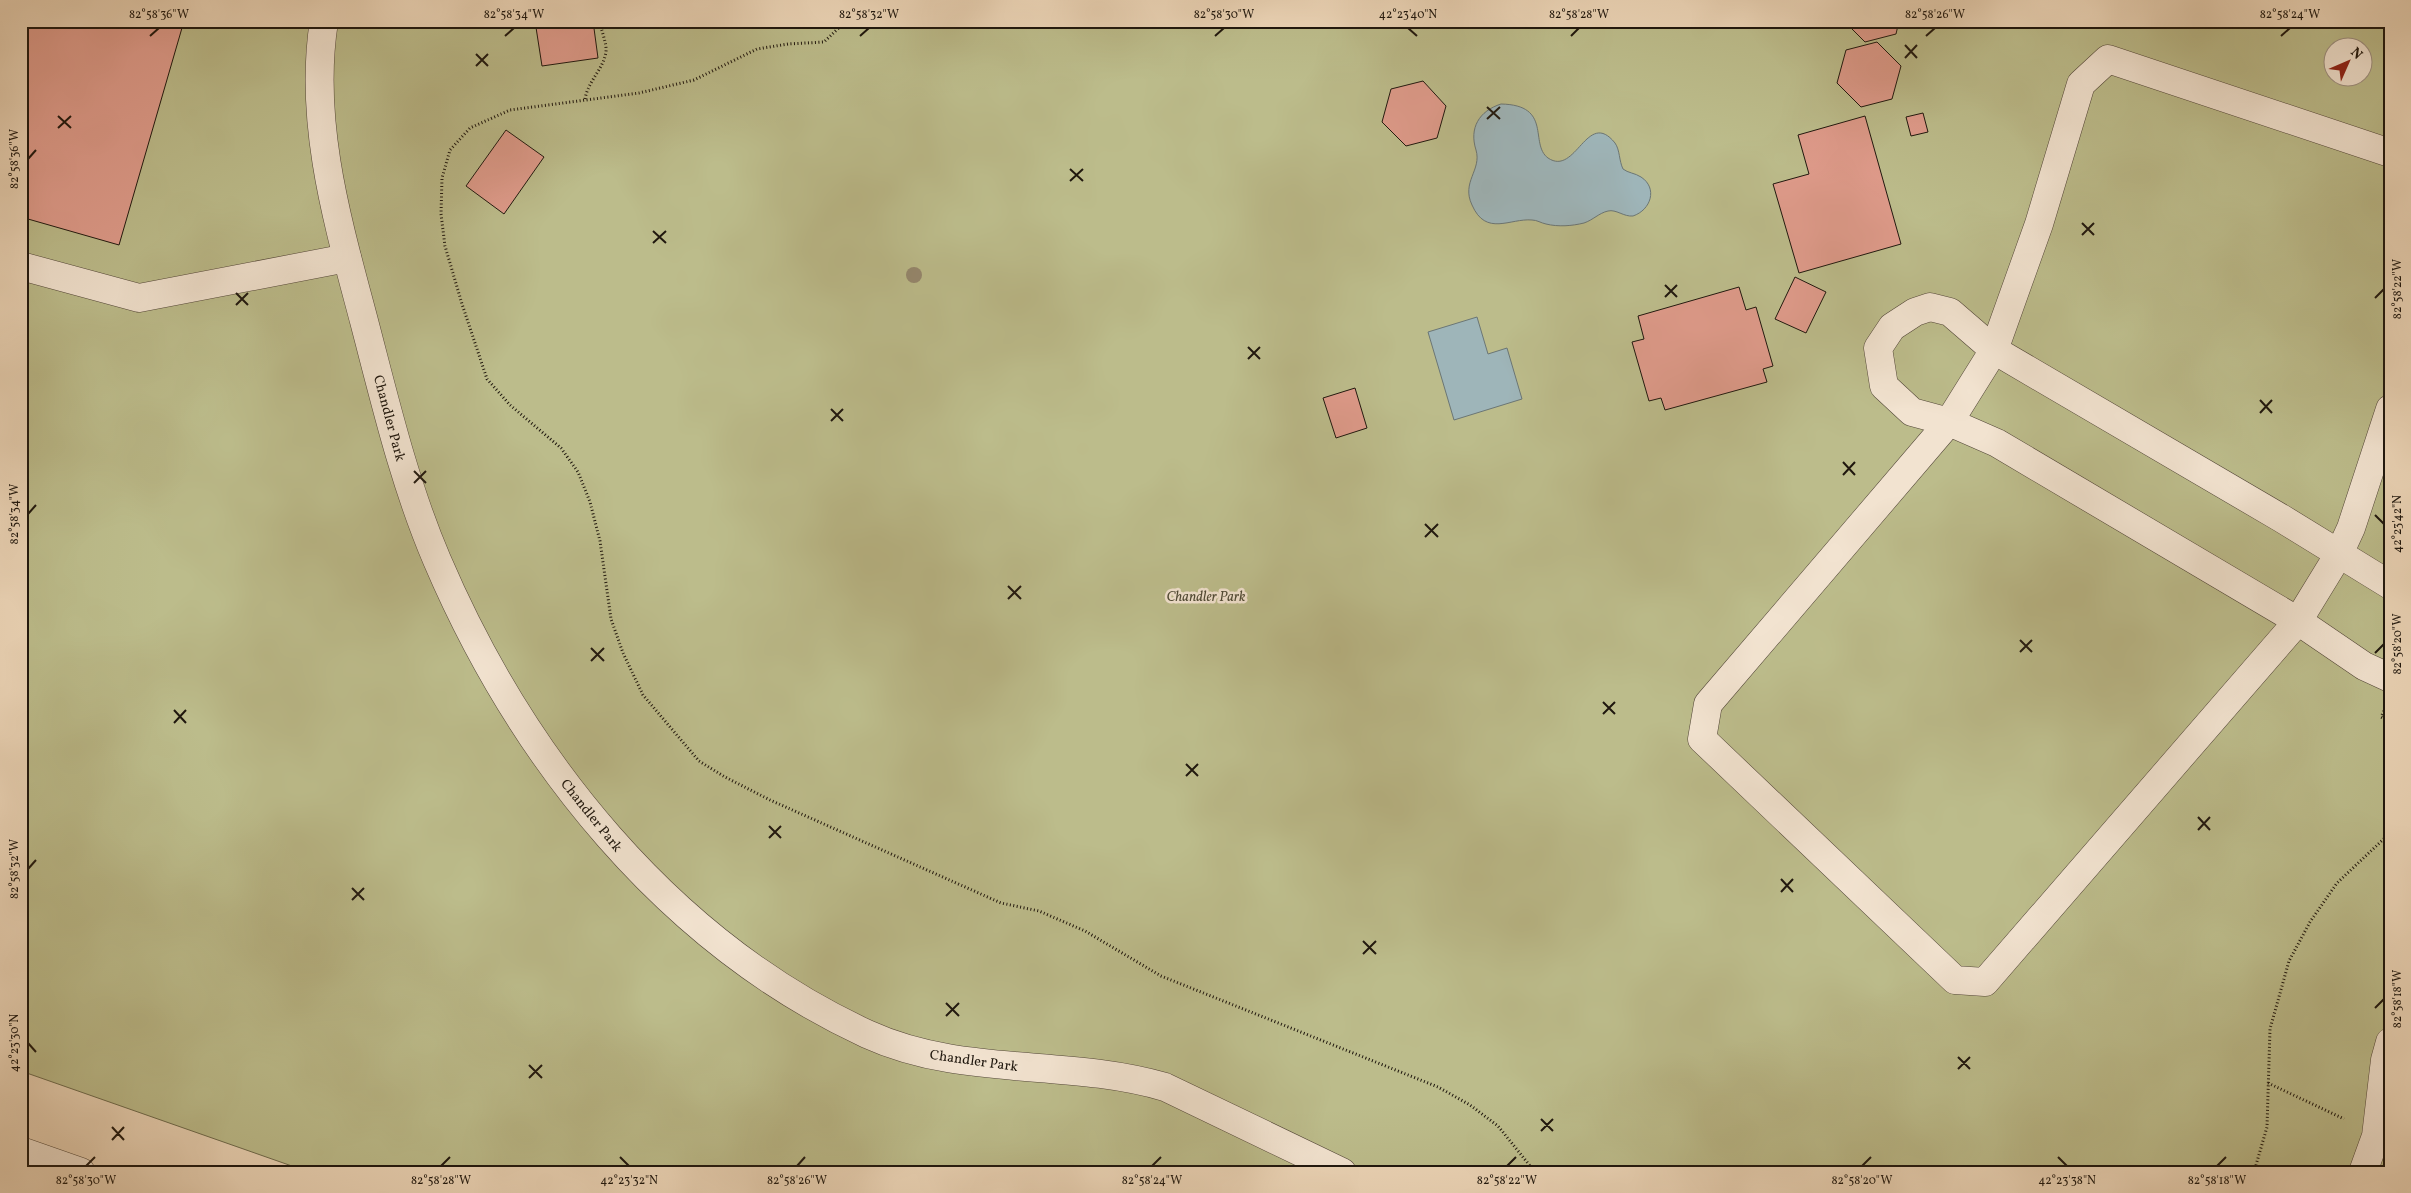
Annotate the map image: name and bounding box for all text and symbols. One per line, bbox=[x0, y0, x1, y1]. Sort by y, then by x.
text: 82°58'36"W bbox=[129, 7, 189, 23]
text: 82°58'34"W bbox=[484, 7, 544, 23]
text: 82°58'32"W bbox=[839, 7, 899, 23]
text: 82°58'30"W bbox=[1194, 7, 1254, 23]
text: 42°23'40"N bbox=[1379, 7, 1437, 23]
text: 82°58'28"W bbox=[1549, 7, 1609, 23]
text: 82°58'26"W bbox=[1905, 7, 1965, 23]
text: 82°58'24"W bbox=[2260, 7, 2320, 23]
north arrow bbox=[2324, 38, 2374, 88]
text: N bbox=[2346, 44, 2366, 64]
text: 82°58'36"W bbox=[7, 129, 23, 189]
text: 82°58'22"W bbox=[2390, 259, 2406, 319]
street label: Chandler Park bbox=[368, 373, 409, 464]
text: 82°58'34"W bbox=[7, 484, 23, 544]
text: 42°23'42"N bbox=[2390, 495, 2406, 553]
park label: Chandler Park bbox=[1166, 588, 1246, 607]
text: 82°58'20"W bbox=[2390, 614, 2406, 674]
street label: Chandler Park bbox=[556, 775, 626, 857]
text: 82°58'32"W bbox=[7, 839, 23, 899]
text: 82°58'18"W bbox=[2390, 970, 2406, 1028]
text: 42°23'30"N bbox=[7, 1014, 23, 1072]
street label: Chandler Park bbox=[928, 1046, 1019, 1077]
text: 82°58'30"W bbox=[56, 1173, 116, 1189]
text: 82°58'28"W bbox=[411, 1173, 471, 1189]
text: 42°23'32"N bbox=[600, 1173, 658, 1189]
text: 82°58'26"W bbox=[767, 1173, 827, 1189]
text: 82°58'24"W bbox=[1122, 1173, 1182, 1189]
text: 82°58'22"W bbox=[1477, 1173, 1537, 1189]
text: 82°58'20"W bbox=[1832, 1173, 1892, 1189]
text: 42°23'38"N bbox=[2038, 1173, 2096, 1189]
text: 82°58'18"W bbox=[2188, 1173, 2246, 1189]

